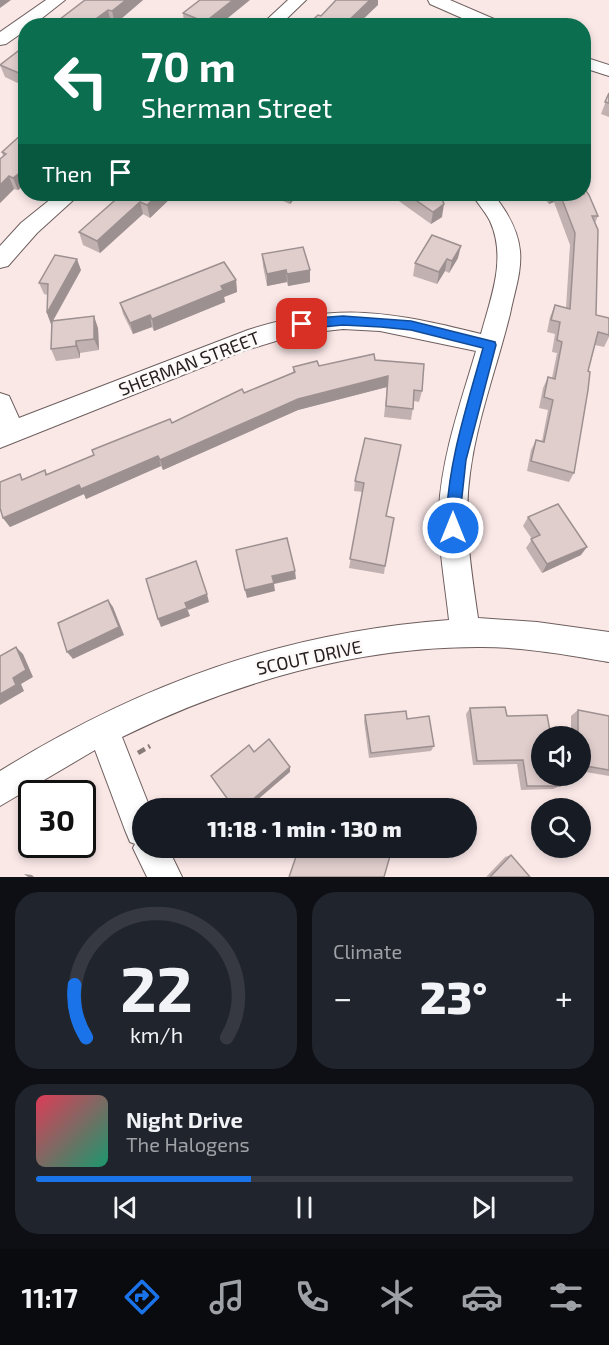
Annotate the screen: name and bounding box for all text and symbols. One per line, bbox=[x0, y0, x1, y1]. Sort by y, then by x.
text: 70 m bbox=[141, 40, 236, 90]
icon: left bbox=[42, 42, 120, 120]
text: Sherman Street bbox=[141, 91, 332, 123]
icon: arrive bbox=[104, 156, 137, 189]
text: Then bbox=[42, 160, 92, 186]
pin bbox=[276, 298, 327, 349]
icon: arrive bbox=[285, 307, 318, 340]
street label: SHERMAN STREET bbox=[115, 326, 263, 400]
position arrow bbox=[421, 496, 485, 560]
street label: SCOUT DRIVE bbox=[254, 635, 364, 679]
map controls bbox=[531, 726, 591, 858]
button: sound bbox=[531, 726, 591, 786]
speed limit sign: 30 bbox=[18, 780, 96, 858]
button: search bbox=[531, 798, 591, 858]
text: 11:18 · 1 min · 130 m bbox=[207, 815, 402, 841]
text: Climate bbox=[333, 939, 402, 963]
text: 22 bbox=[120, 950, 192, 1025]
text: 23° bbox=[420, 969, 487, 1023]
text: − bbox=[333, 977, 352, 1017]
text: + bbox=[555, 977, 573, 1017]
text: km/h bbox=[129, 1022, 183, 1047]
text: Night Drive bbox=[126, 1106, 243, 1132]
text: The Halogens bbox=[126, 1132, 250, 1156]
icon: previous bbox=[109, 1191, 142, 1224]
icon: pause bbox=[288, 1191, 321, 1224]
icon: next bbox=[467, 1191, 500, 1224]
icon: directions bbox=[121, 1276, 163, 1318]
icon: music bbox=[206, 1276, 248, 1318]
icon: phone bbox=[291, 1276, 333, 1318]
icon: climate bbox=[376, 1276, 418, 1318]
icon: car bbox=[461, 1276, 503, 1318]
icon: filters bbox=[545, 1276, 587, 1318]
text: 11:17 bbox=[21, 1281, 78, 1313]

